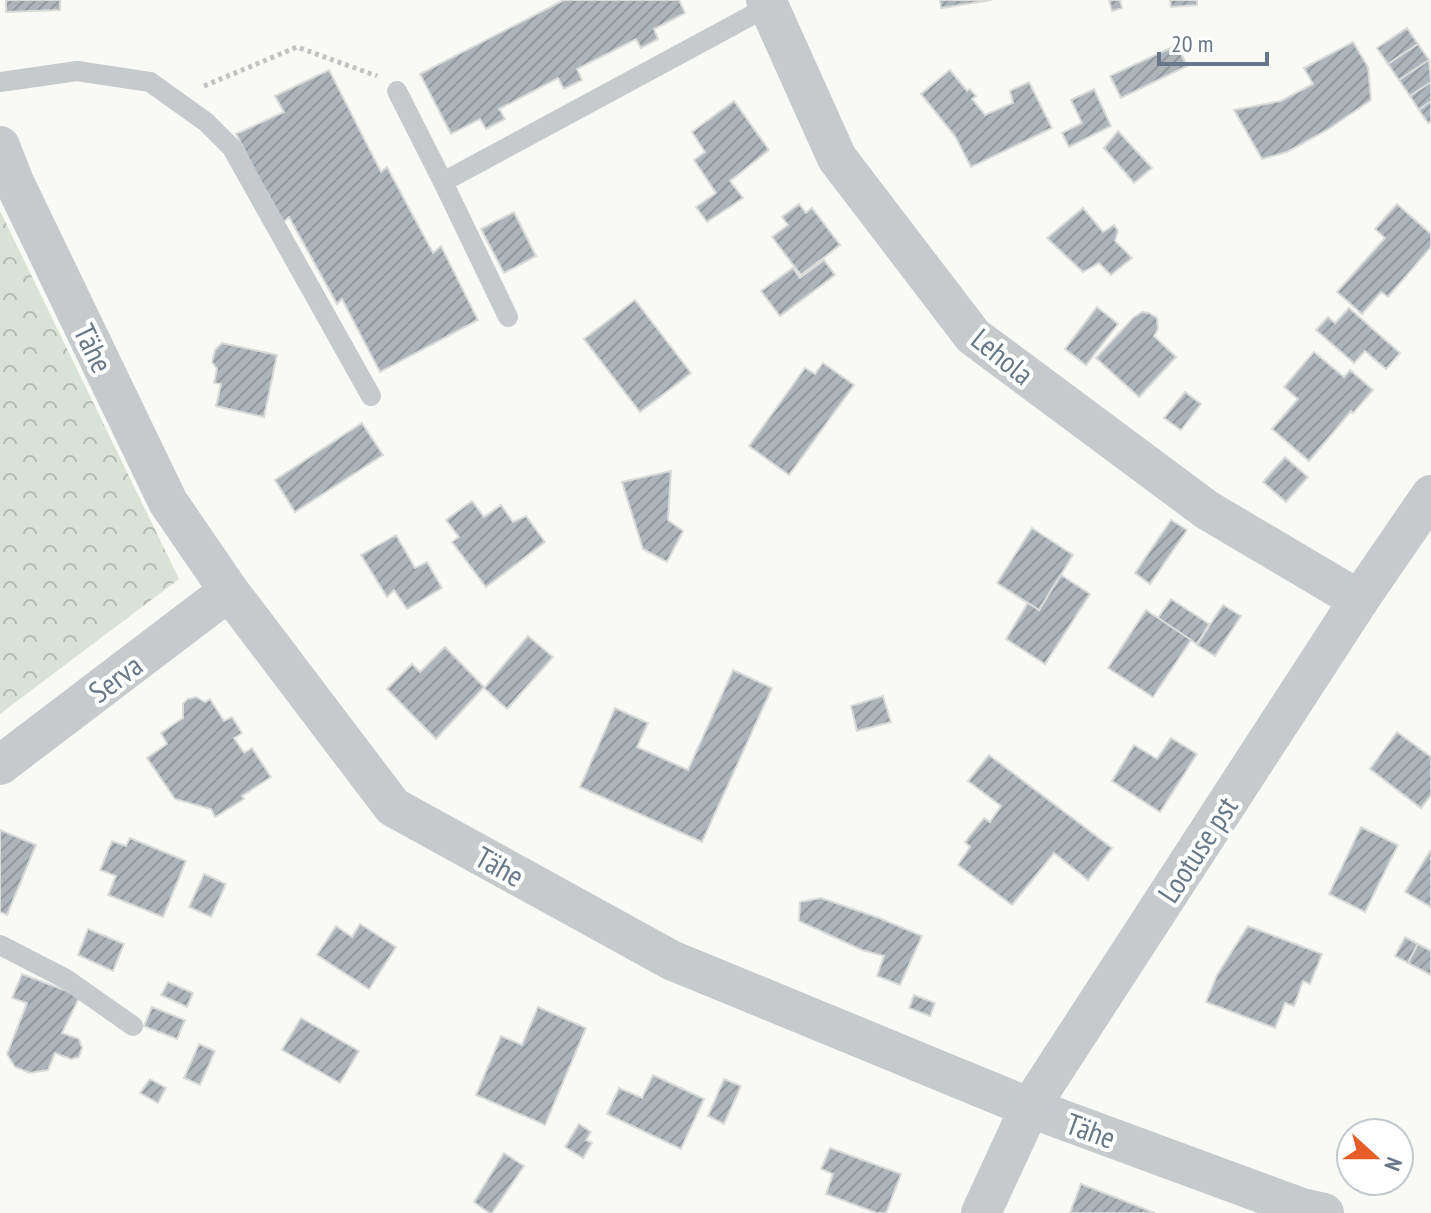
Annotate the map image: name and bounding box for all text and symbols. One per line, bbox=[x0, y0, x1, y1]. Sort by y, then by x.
scale bar bbox=[1159, 16, 1267, 66]
text: 20 m bbox=[1171, 28, 1213, 59]
street label: Tähe bbox=[66, 317, 122, 379]
street label: Lehola bbox=[964, 319, 1042, 393]
street label: Serva bbox=[80, 645, 150, 711]
street label: Lootuse pst bbox=[1148, 788, 1246, 909]
street label: Tähe bbox=[469, 837, 531, 895]
street label: Tähe bbox=[1061, 1103, 1121, 1157]
north arrow bbox=[1335, 1117, 1415, 1197]
text: N bbox=[1378, 1154, 1409, 1175]

